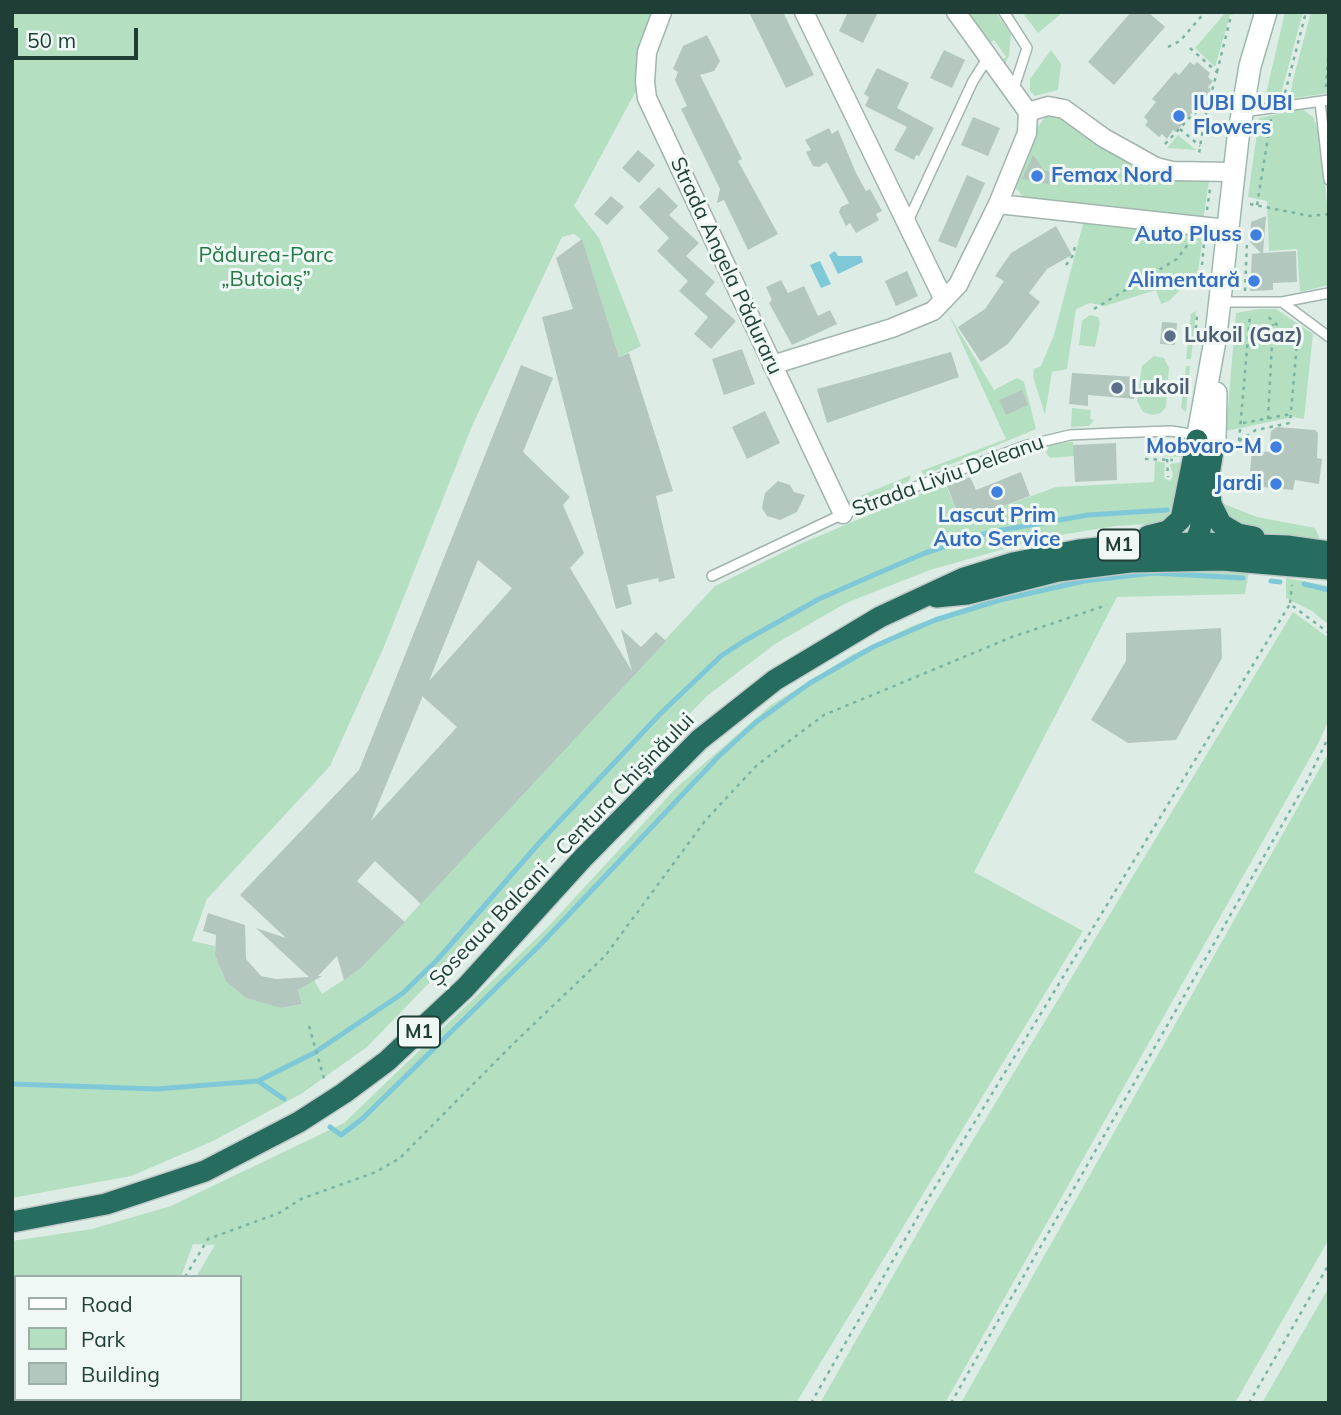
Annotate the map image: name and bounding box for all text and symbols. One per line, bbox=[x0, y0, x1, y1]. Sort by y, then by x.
scale bar bbox=[18, 14, 142, 58]
text: 50 m bbox=[27, 27, 76, 53]
place label: IUBI DUBI Flowers bbox=[1193, 91, 1293, 141]
marker: IUBI DUBI Flowers bbox=[1171, 108, 1187, 124]
street label: Strada Angela Păduraru bbox=[665, 153, 787, 379]
place label: Femax Nord bbox=[1051, 163, 1173, 189]
marker: Femax Nord bbox=[1029, 168, 1045, 184]
place label: Auto Pluss bbox=[1135, 222, 1242, 248]
marker: Auto Pluss bbox=[1248, 227, 1264, 243]
park label: Pădurea-Parc „Butoiaș” bbox=[198, 243, 334, 293]
place label: Alimentară bbox=[1128, 268, 1240, 294]
marker: Alimentară bbox=[1246, 273, 1262, 289]
place label: Lukoil (Gaz) bbox=[1184, 323, 1303, 349]
marker: Lukoil (Gaz) bbox=[1162, 328, 1178, 344]
place label: Lukoil bbox=[1131, 375, 1190, 401]
marker: Lukoil bbox=[1109, 380, 1125, 396]
street label: Strada Liviu Deleanu bbox=[849, 430, 1047, 522]
place label: Mobvaro-M bbox=[1146, 434, 1262, 460]
marker: Mobvaro-M bbox=[1268, 439, 1284, 455]
place label: Jardi bbox=[1215, 471, 1262, 497]
marker: Jardi bbox=[1268, 476, 1284, 492]
marker: Lascut Prim Auto Service bbox=[989, 484, 1005, 500]
place label: Lascut Prim Auto Service bbox=[933, 503, 1061, 553]
road number: M1 bbox=[1098, 530, 1140, 560]
street label: Șoseaua Balcani - Centura Chișinăului bbox=[424, 708, 700, 992]
road number: M1 bbox=[398, 1016, 440, 1048]
legend bbox=[14, 1275, 242, 1401]
text: Road bbox=[81, 1291, 132, 1317]
text: Park bbox=[81, 1326, 125, 1352]
text: Building bbox=[81, 1361, 160, 1387]

